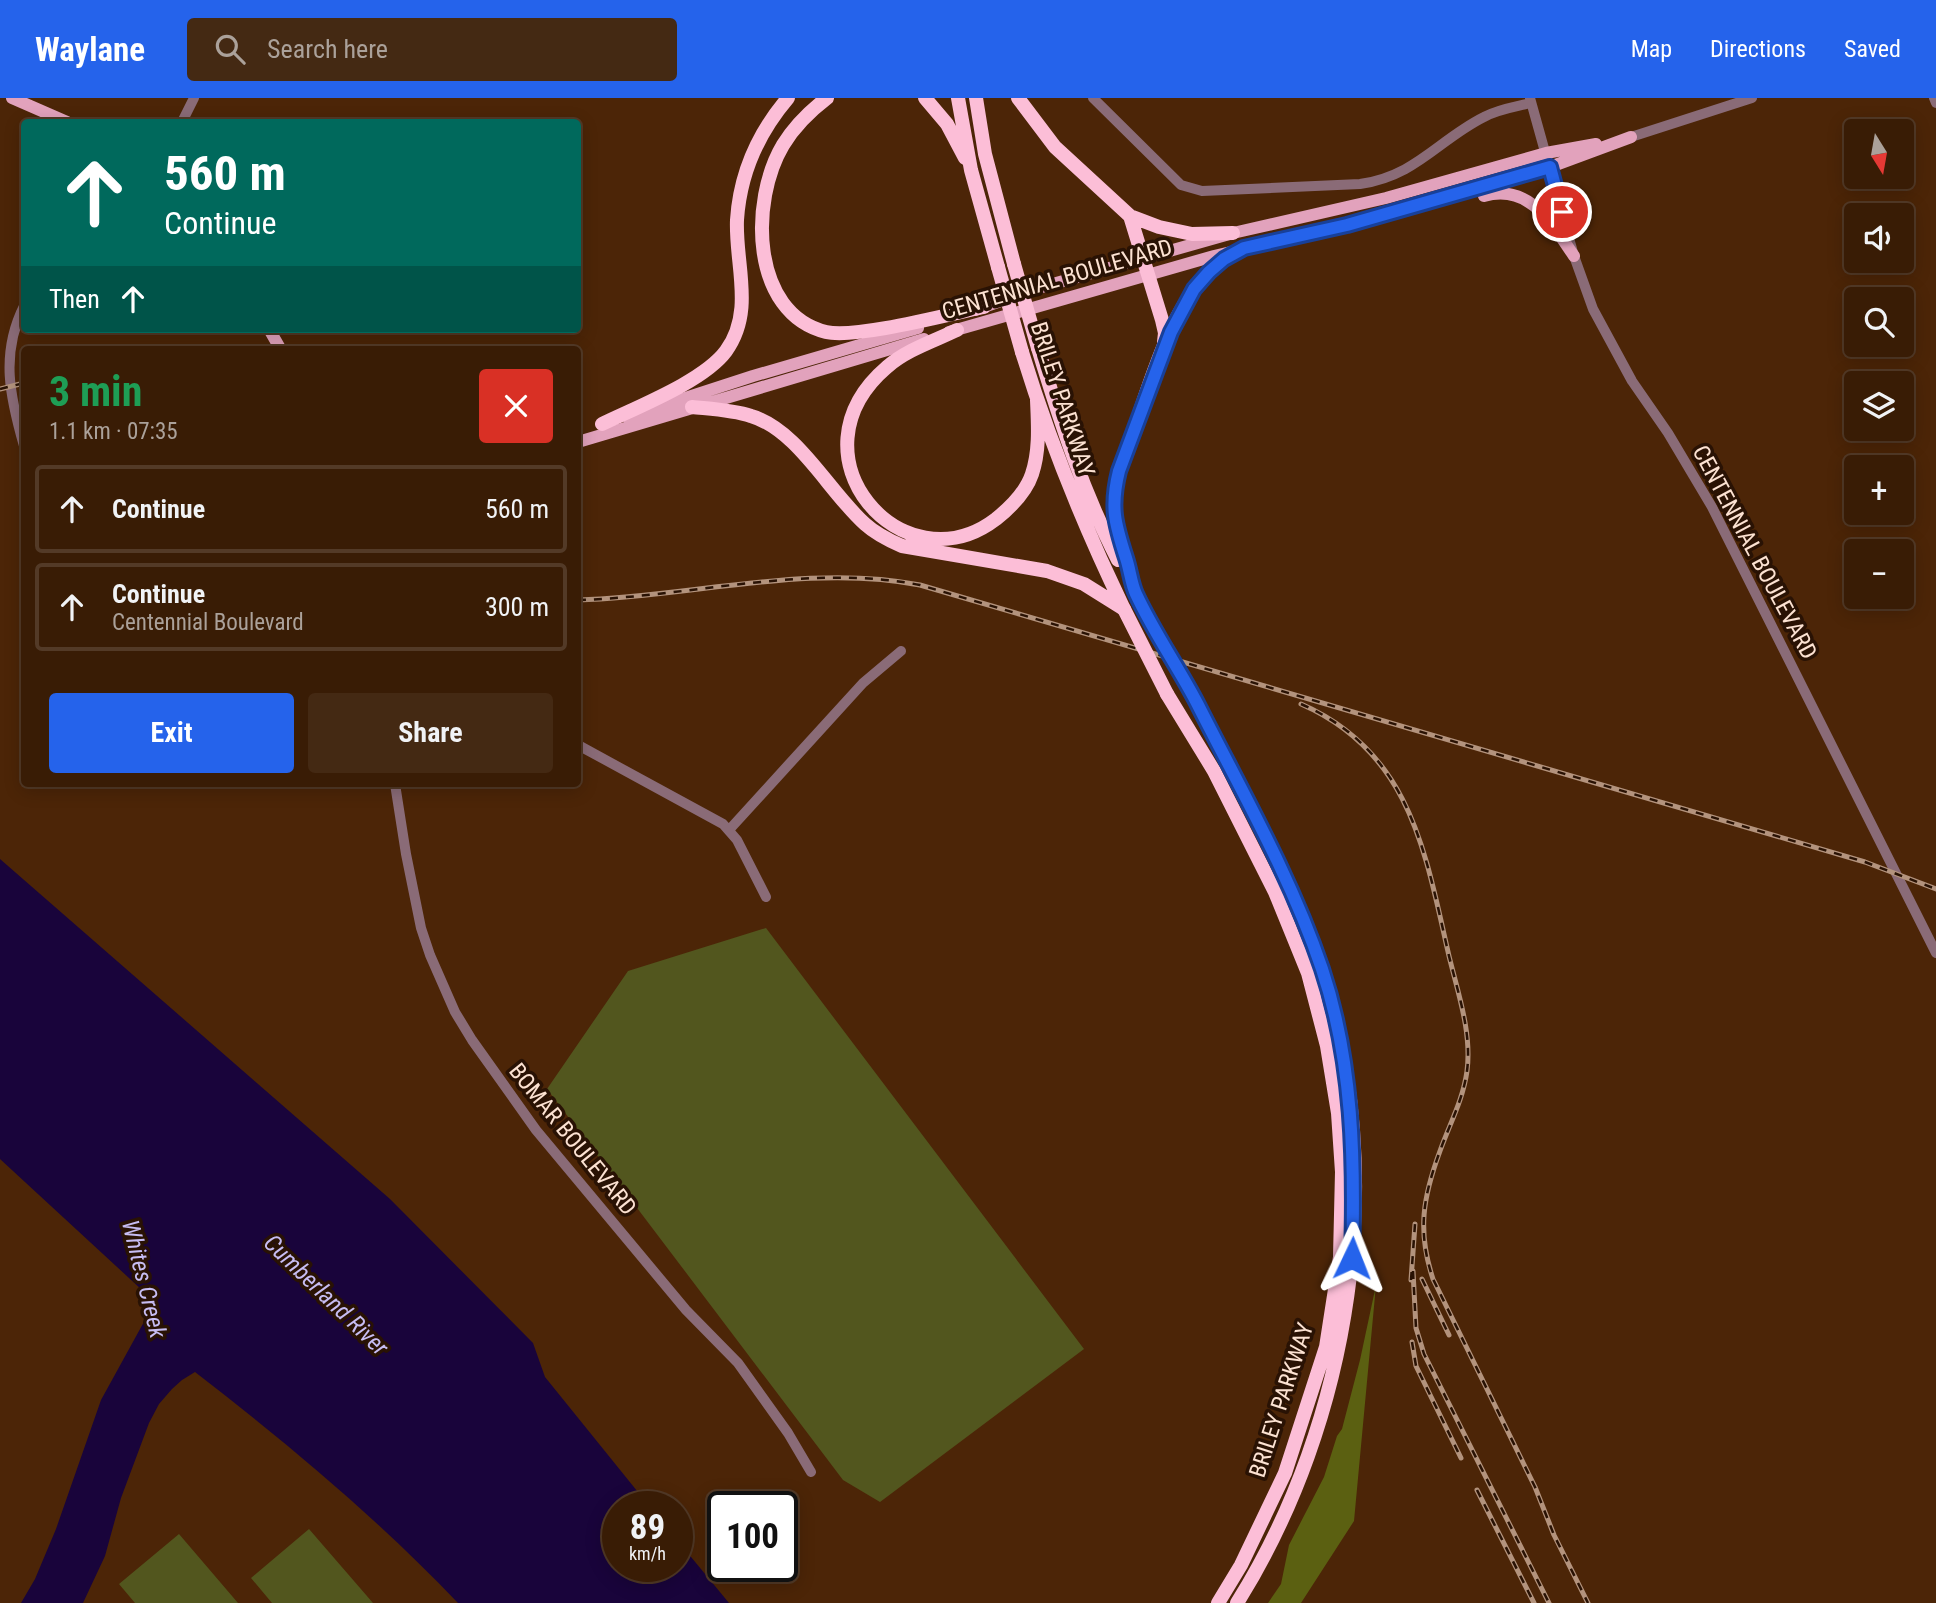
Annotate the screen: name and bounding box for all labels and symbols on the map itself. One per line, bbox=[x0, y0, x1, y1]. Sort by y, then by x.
north arrow bbox=[1844, 119, 1914, 189]
pin bbox=[1532, 182, 1592, 242]
street label: CENTENNIAL BOULEVARD bbox=[939, 234, 1175, 325]
street label: BRILEY PARKWAY bbox=[1025, 319, 1100, 480]
street label: CENTENNIAL BOULEVARD bbox=[1687, 441, 1822, 664]
street label: BOMAR BOULEVARD bbox=[503, 1058, 642, 1220]
water label: Whites Creek bbox=[116, 1217, 172, 1341]
position arrow bbox=[1315, 1221, 1389, 1295]
water label: Cumberland River bbox=[258, 1229, 395, 1362]
street label: BRILEY PARKWAY bbox=[1244, 1320, 1319, 1481]
speed limit sign: 100 bbox=[707, 1491, 798, 1582]

